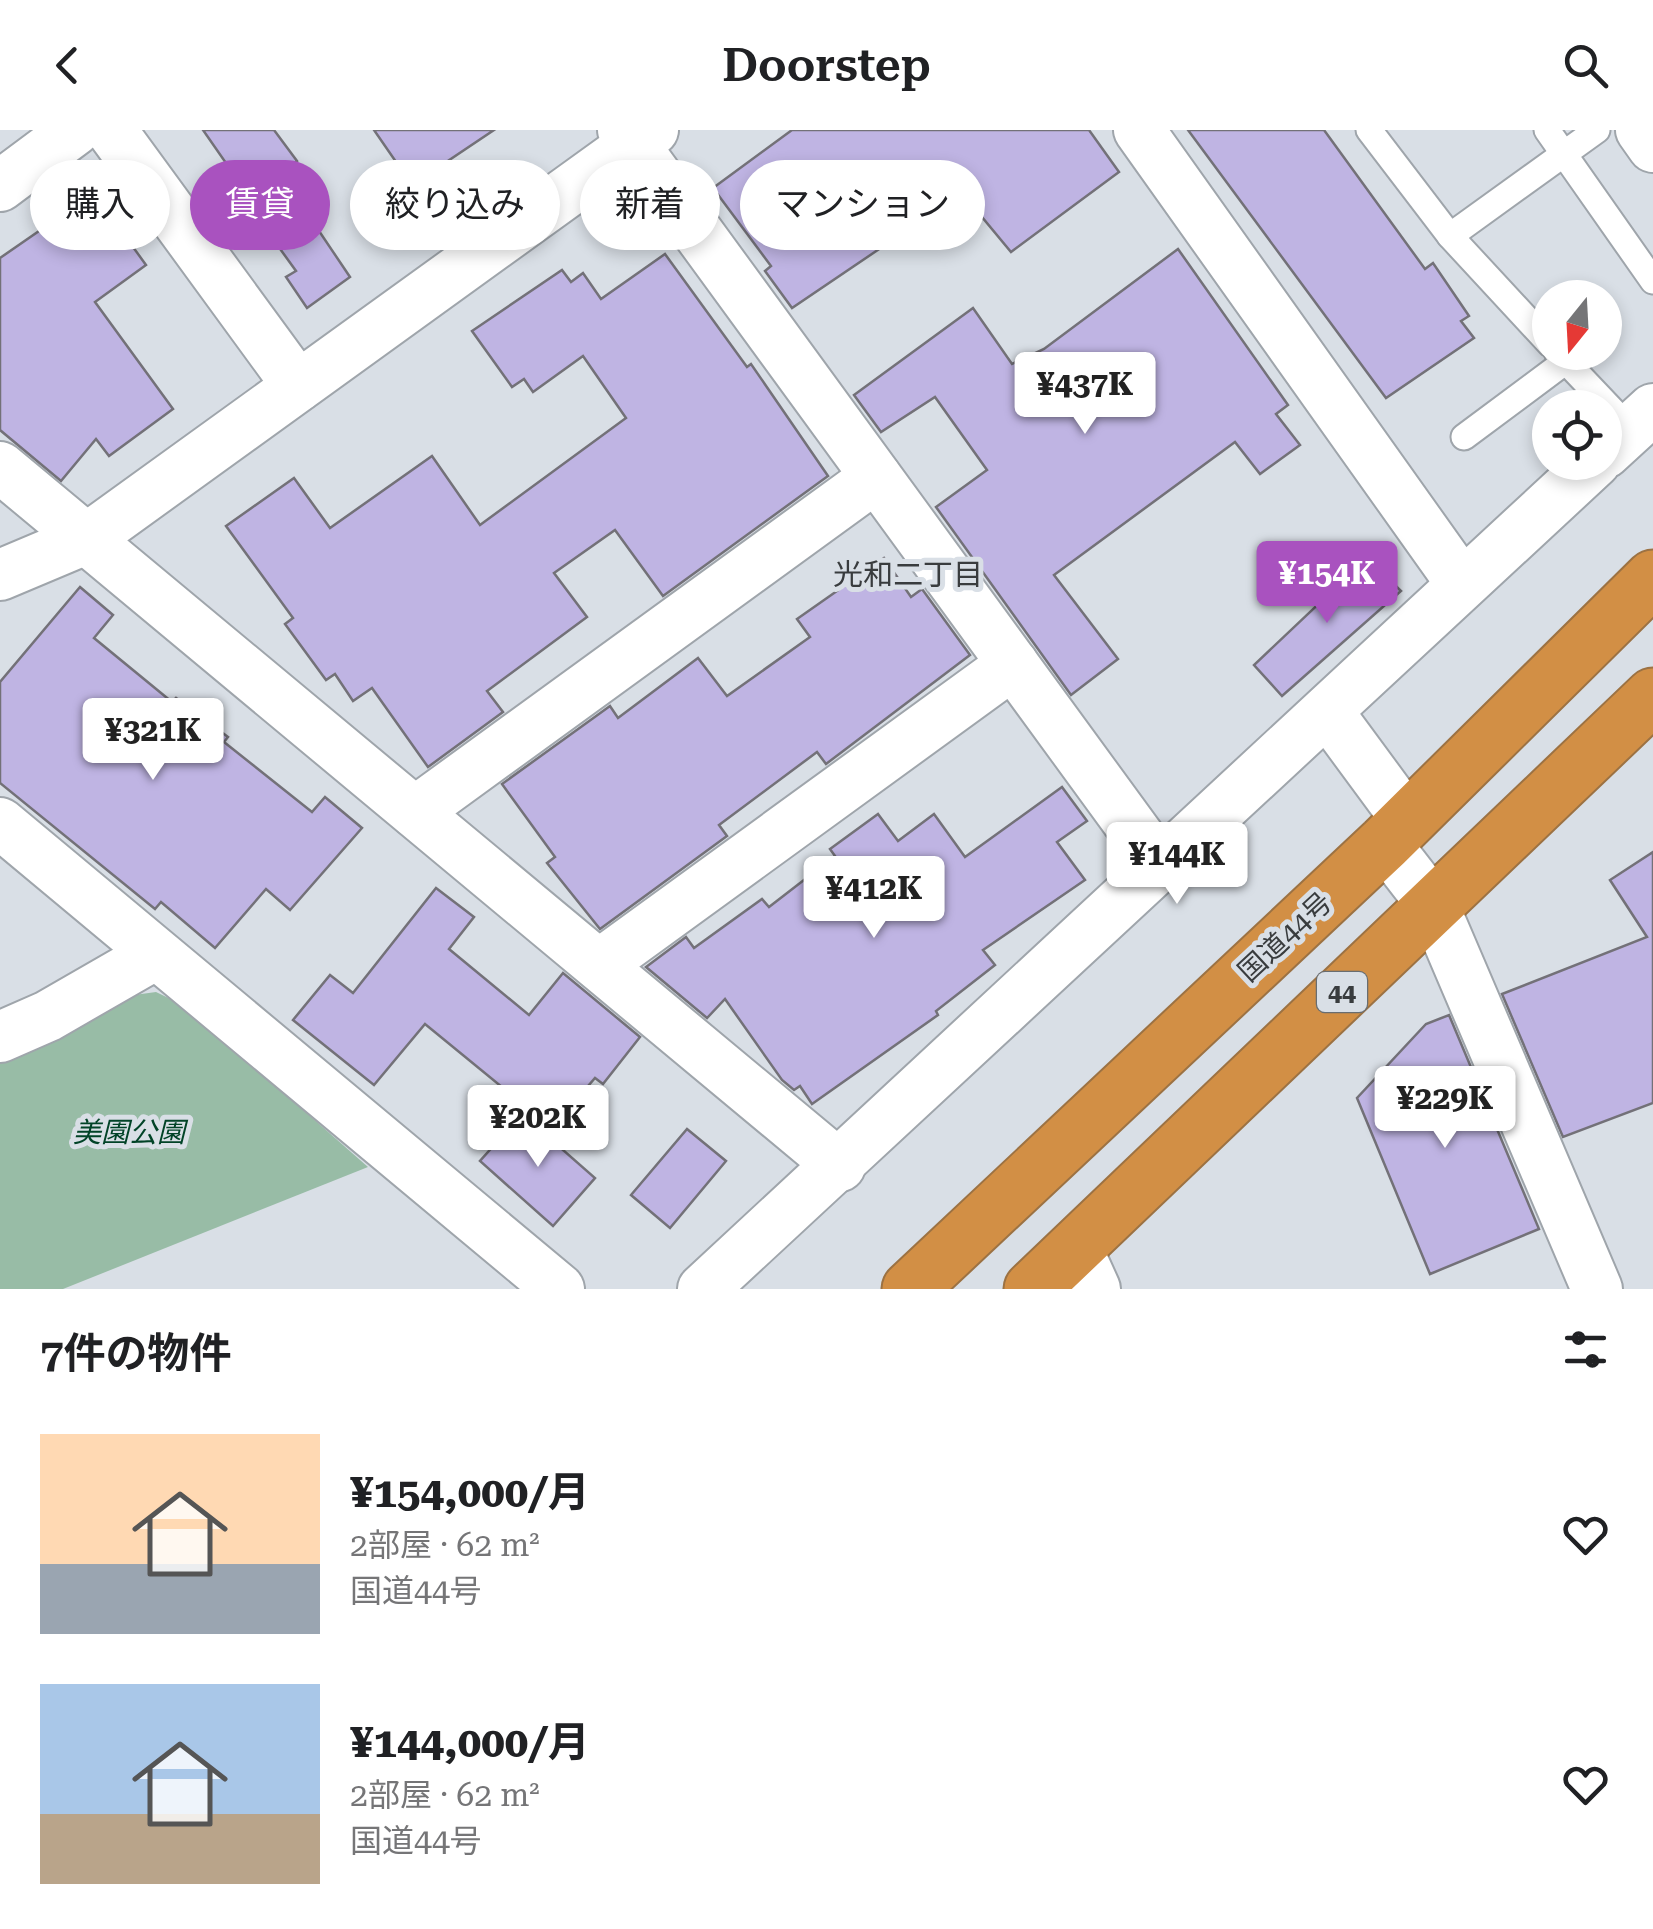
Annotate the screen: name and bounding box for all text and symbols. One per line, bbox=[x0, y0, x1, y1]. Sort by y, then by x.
icon: back bbox=[40, 38, 95, 93]
icon: search bbox=[1558, 38, 1613, 93]
text: Doorstep bbox=[722, 39, 931, 92]
chip: 購入 bbox=[30, 160, 170, 250]
chip: 賃貸 bbox=[190, 160, 330, 250]
chip: 絞り込み bbox=[350, 160, 560, 250]
chip: 新着 bbox=[580, 160, 720, 250]
chip: マンション bbox=[740, 160, 985, 250]
north arrow bbox=[1532, 280, 1622, 370]
map controls bbox=[1532, 280, 1622, 480]
pin: ¥437K bbox=[1015, 352, 1155, 437]
text: ¥437K bbox=[1037, 365, 1133, 403]
button: locate bbox=[1532, 390, 1622, 480]
pin: ¥154K bbox=[1257, 541, 1397, 626]
text: ¥154K bbox=[1279, 554, 1375, 592]
district label: 光和二丁目 bbox=[833, 557, 983, 592]
pin: ¥321K bbox=[83, 698, 223, 783]
text: ¥321K bbox=[105, 711, 201, 749]
pin: ¥144K bbox=[1107, 822, 1247, 907]
text: ¥144K bbox=[1129, 835, 1225, 873]
pin: ¥412K bbox=[804, 856, 944, 941]
text: ¥412K bbox=[826, 869, 922, 907]
street label: 国道44号 bbox=[1232, 886, 1338, 988]
road number: 44 bbox=[1317, 972, 1367, 1012]
pin: ¥229K bbox=[1375, 1066, 1515, 1151]
text: ¥229K bbox=[1397, 1079, 1493, 1117]
pin: ¥202K bbox=[468, 1085, 608, 1170]
text: ¥202K bbox=[490, 1098, 586, 1136]
park label: 美園公園 bbox=[73, 1116, 189, 1149]
icon: filters bbox=[1558, 1322, 1613, 1377]
text: 7件の物件 bbox=[40, 1329, 232, 1378]
text: ¥154,000/月 bbox=[350, 1468, 590, 1517]
icon: home bbox=[120, 1474, 240, 1594]
icon: heart bbox=[1558, 1507, 1613, 1562]
text: 2部屋 · 62 m² bbox=[350, 1526, 540, 1564]
text: 国道44号 bbox=[350, 1572, 482, 1610]
text: ¥144,000/月 bbox=[350, 1718, 590, 1767]
icon: home bbox=[120, 1724, 240, 1844]
icon: heart bbox=[1558, 1757, 1613, 1812]
text: 2部屋 · 62 m² bbox=[350, 1776, 540, 1814]
text: 国道44号 bbox=[350, 1822, 482, 1860]

